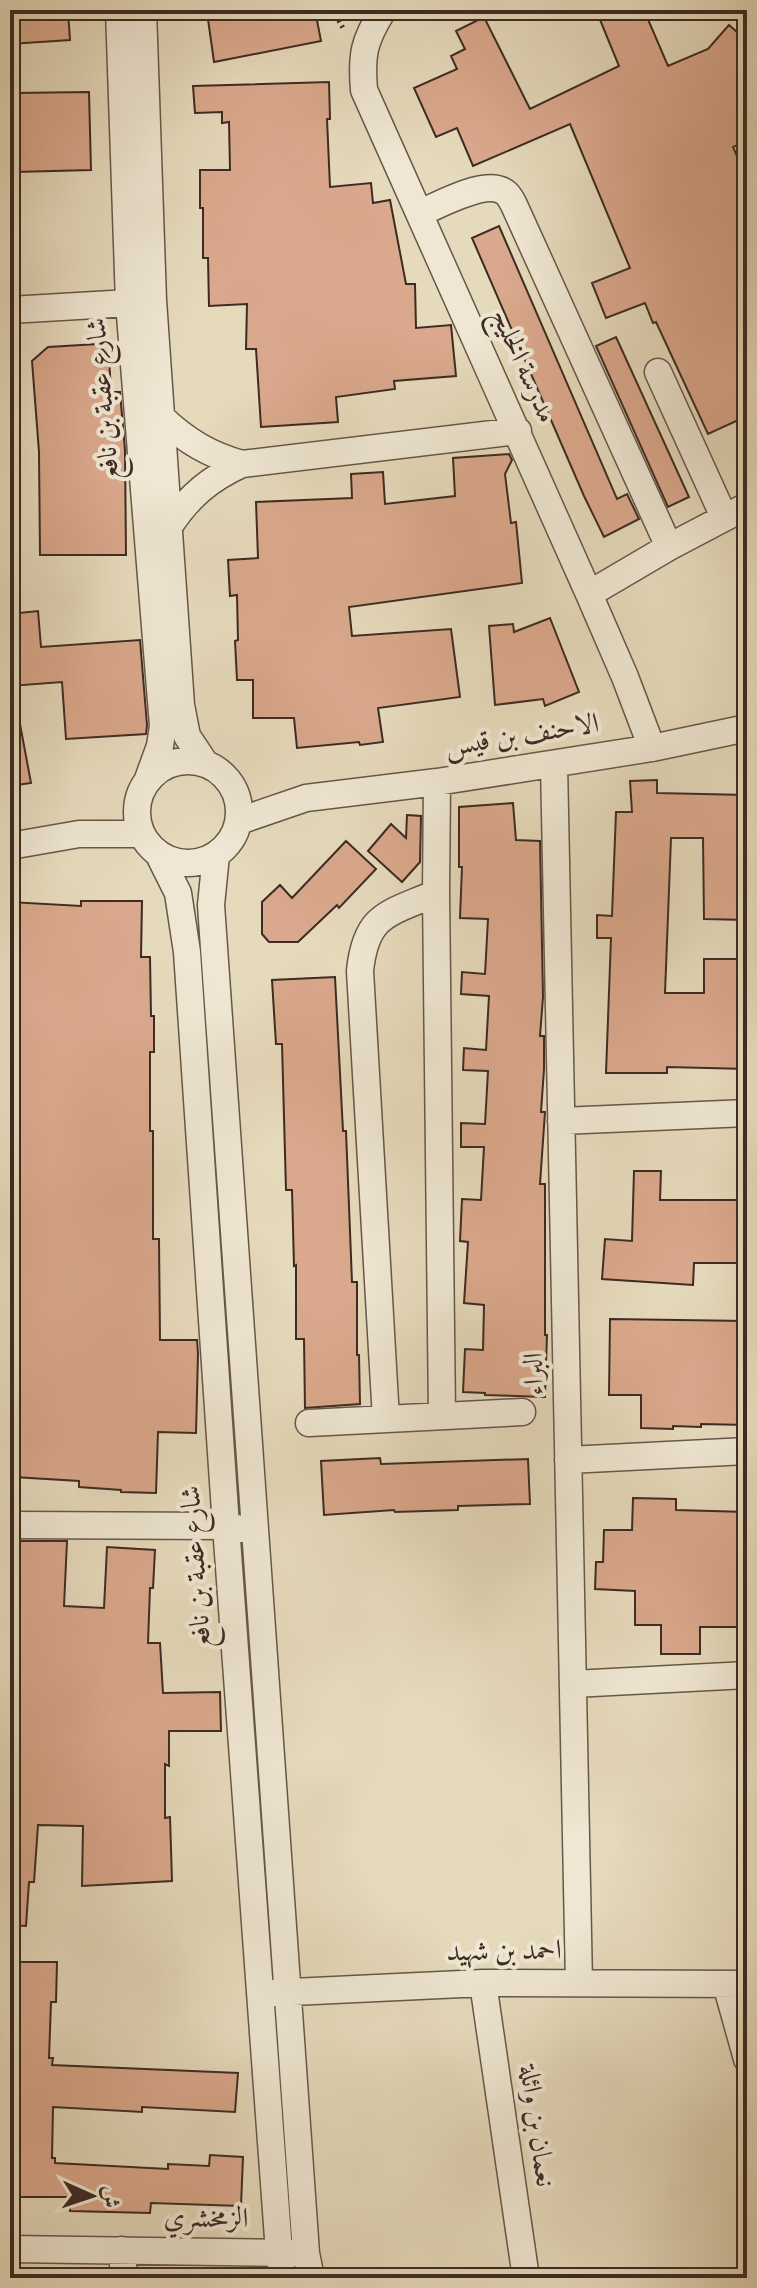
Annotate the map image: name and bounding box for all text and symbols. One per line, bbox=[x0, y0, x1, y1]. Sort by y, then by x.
street label: مدرسة الخليج bbox=[478, 303, 564, 431]
street label: شارع عقبة بن نافع bbox=[79, 316, 135, 482]
street label: الاحنف بن قيس bbox=[442, 707, 602, 765]
street label: البراء bbox=[517, 1352, 553, 1396]
street label: شارع عقبة بن نافع bbox=[174, 1484, 226, 1650]
street label: احمد بن شهيد bbox=[446, 1933, 562, 1971]
street label: نعمان بن وائلة bbox=[510, 2061, 562, 2189]
north arrow bbox=[52, 2156, 132, 2236]
text: ش bbox=[95, 2185, 125, 2209]
street label: الزمخشري bbox=[163, 2201, 249, 2240]

